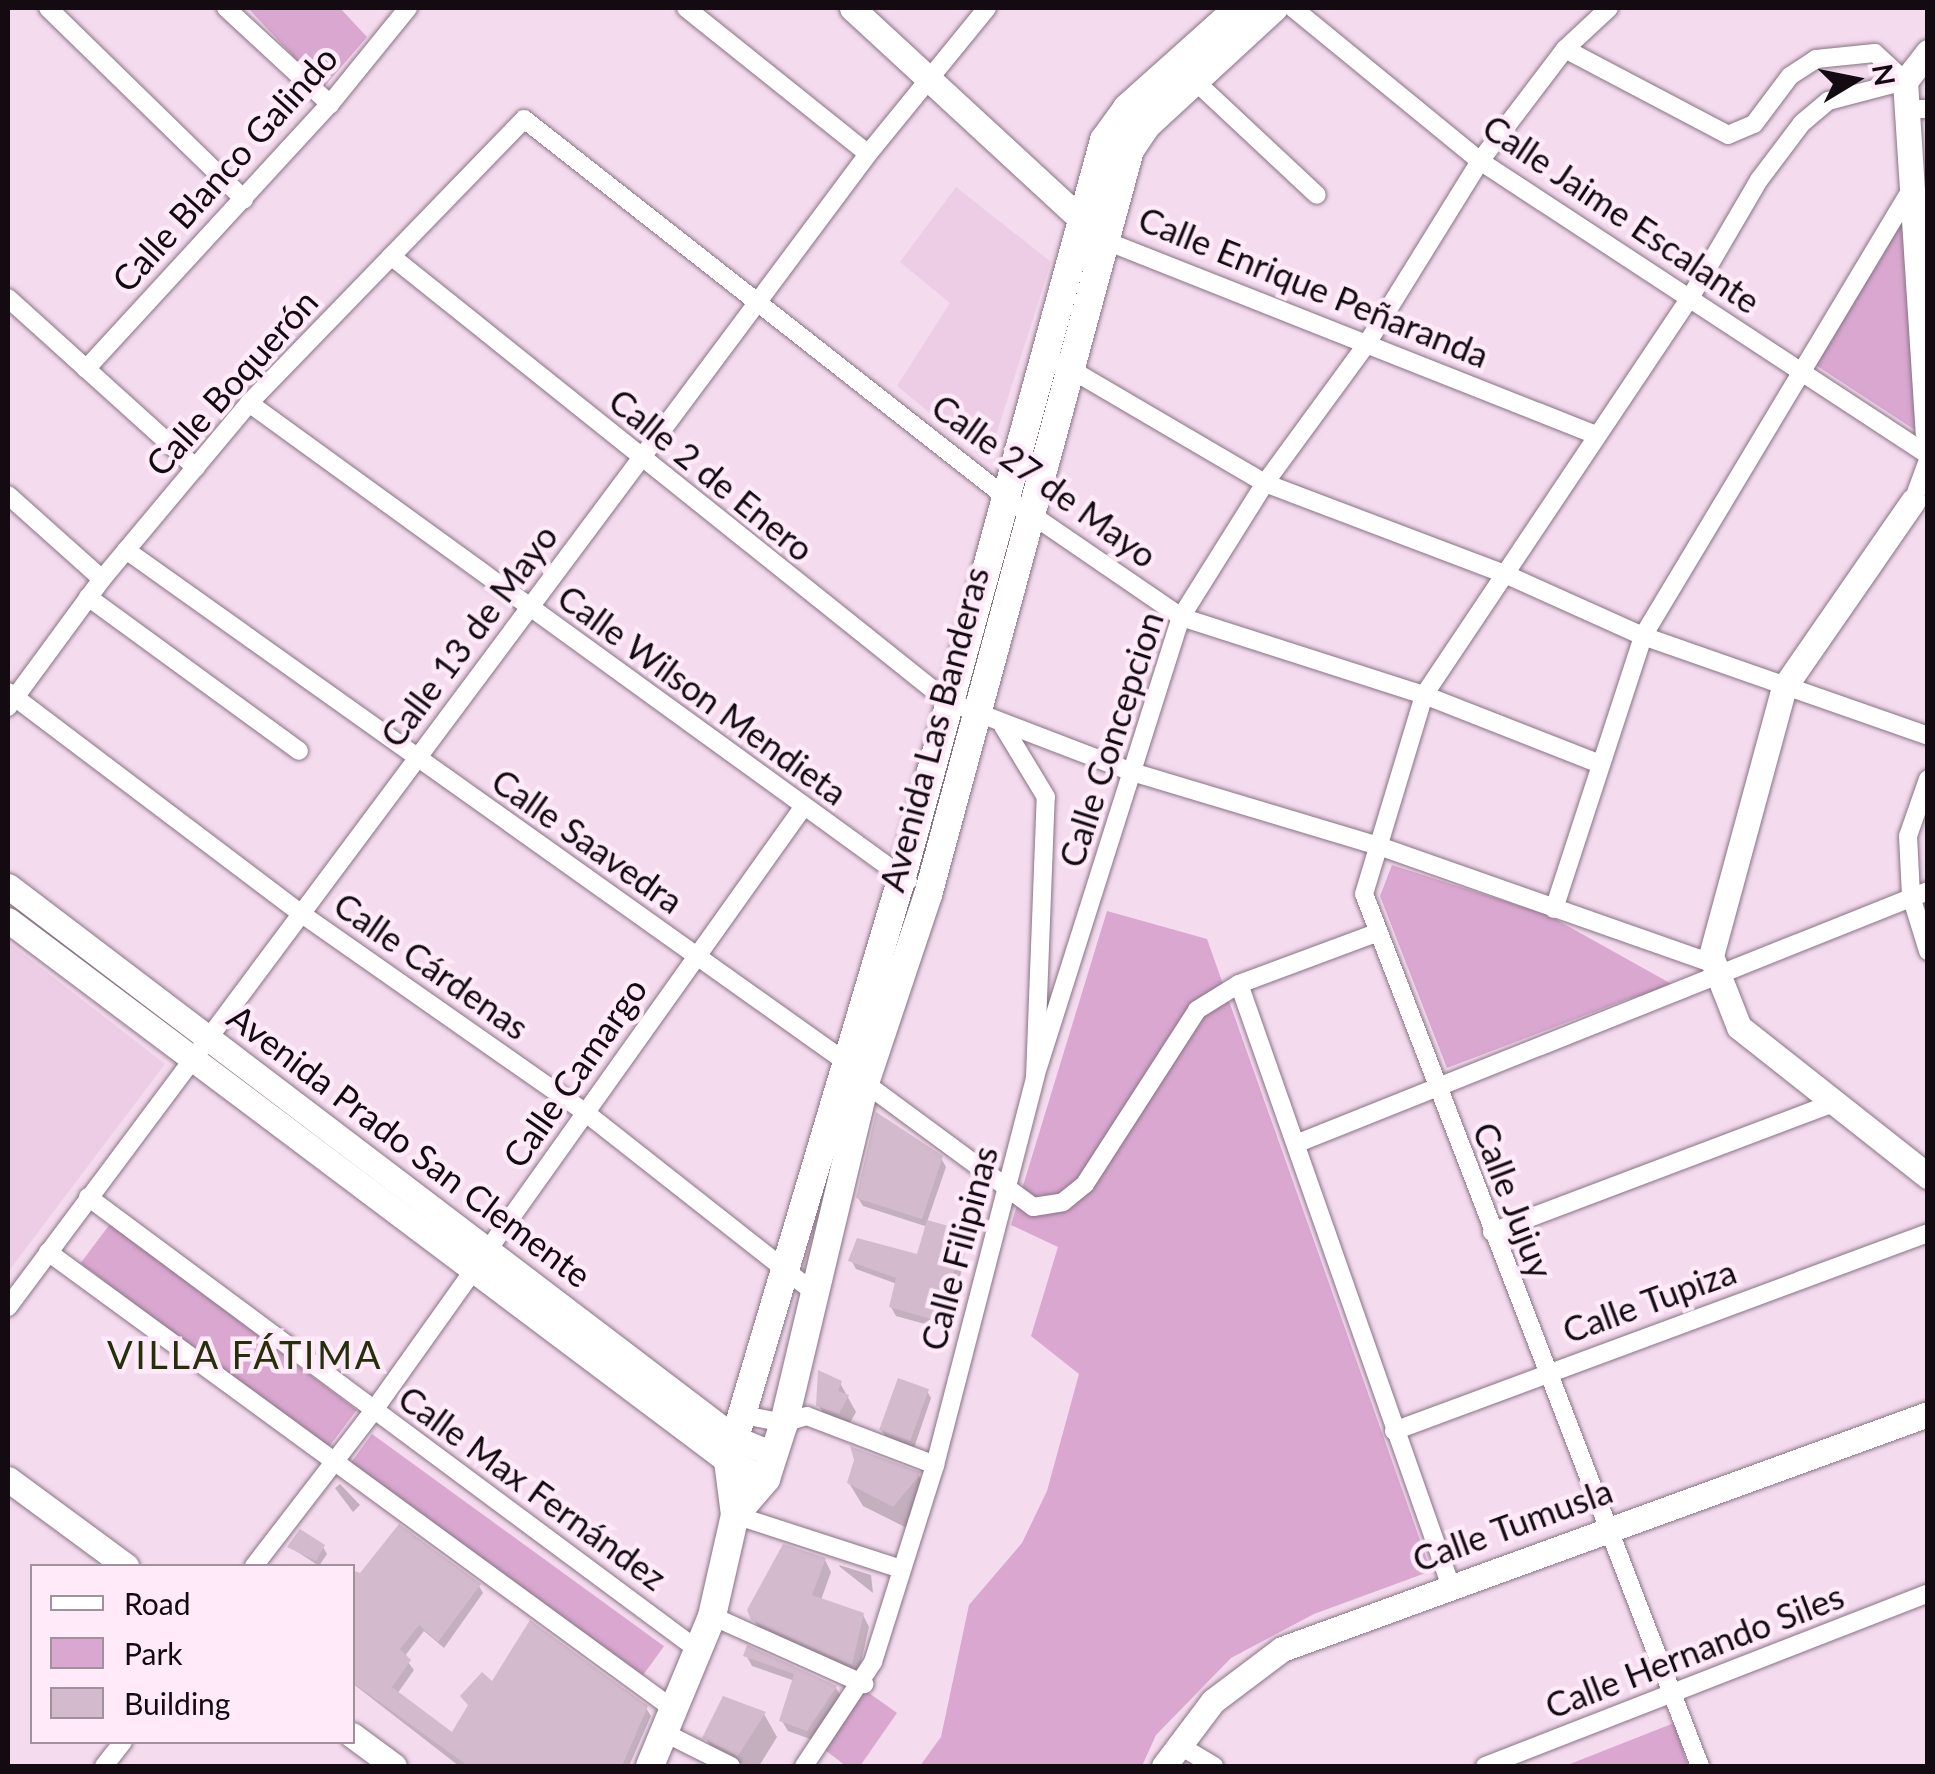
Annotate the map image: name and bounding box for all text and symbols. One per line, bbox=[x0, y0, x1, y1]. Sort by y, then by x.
north arrow bbox=[1805, 30, 1905, 130]
street label: Calle Blanco Galindo bbox=[103, 37, 345, 299]
text: N bbox=[1866, 61, 1903, 88]
street label: Calle Jaime Escalante bbox=[1475, 104, 1769, 322]
street label: Calle Enrique Peñaranda bbox=[1133, 197, 1495, 375]
street label: Calle Boquerón bbox=[136, 280, 326, 484]
street label: Calle 2 de Enero bbox=[601, 379, 823, 569]
street label: Calle 27 de Mayo bbox=[924, 384, 1166, 576]
street label: Calle 13 de Mayo bbox=[371, 515, 565, 755]
street label: Avenida Las Banderas bbox=[869, 562, 997, 896]
street label: Calle Wilson Mendieta bbox=[550, 575, 856, 813]
street label: Calle Concepcion bbox=[1049, 606, 1171, 872]
street label: Calle Saavedra bbox=[484, 759, 692, 921]
street label: Calle Cárdenas bbox=[327, 882, 537, 1048]
street label: Calle Camargo bbox=[493, 969, 655, 1175]
street label: Avenida Prado San Clemente bbox=[220, 995, 600, 1295]
street label: Calle Jujuy bbox=[1465, 1116, 1563, 1284]
street label: Calle Filipinas bbox=[911, 1141, 1005, 1355]
street label: Calle Tupiza bbox=[1556, 1249, 1742, 1351]
district label: VILLA FÁTIMA bbox=[106, 1332, 384, 1378]
street label: Calle Max Fernández bbox=[391, 1376, 675, 1598]
street label: Calle Tumusla bbox=[1406, 1468, 1618, 1580]
legend bbox=[30, 1564, 355, 1744]
street label: Calle Hernando Siles bbox=[1539, 1574, 1849, 1726]
text: Road bbox=[124, 1585, 191, 1621]
text: Park bbox=[124, 1635, 183, 1671]
text: Building bbox=[124, 1685, 230, 1721]

